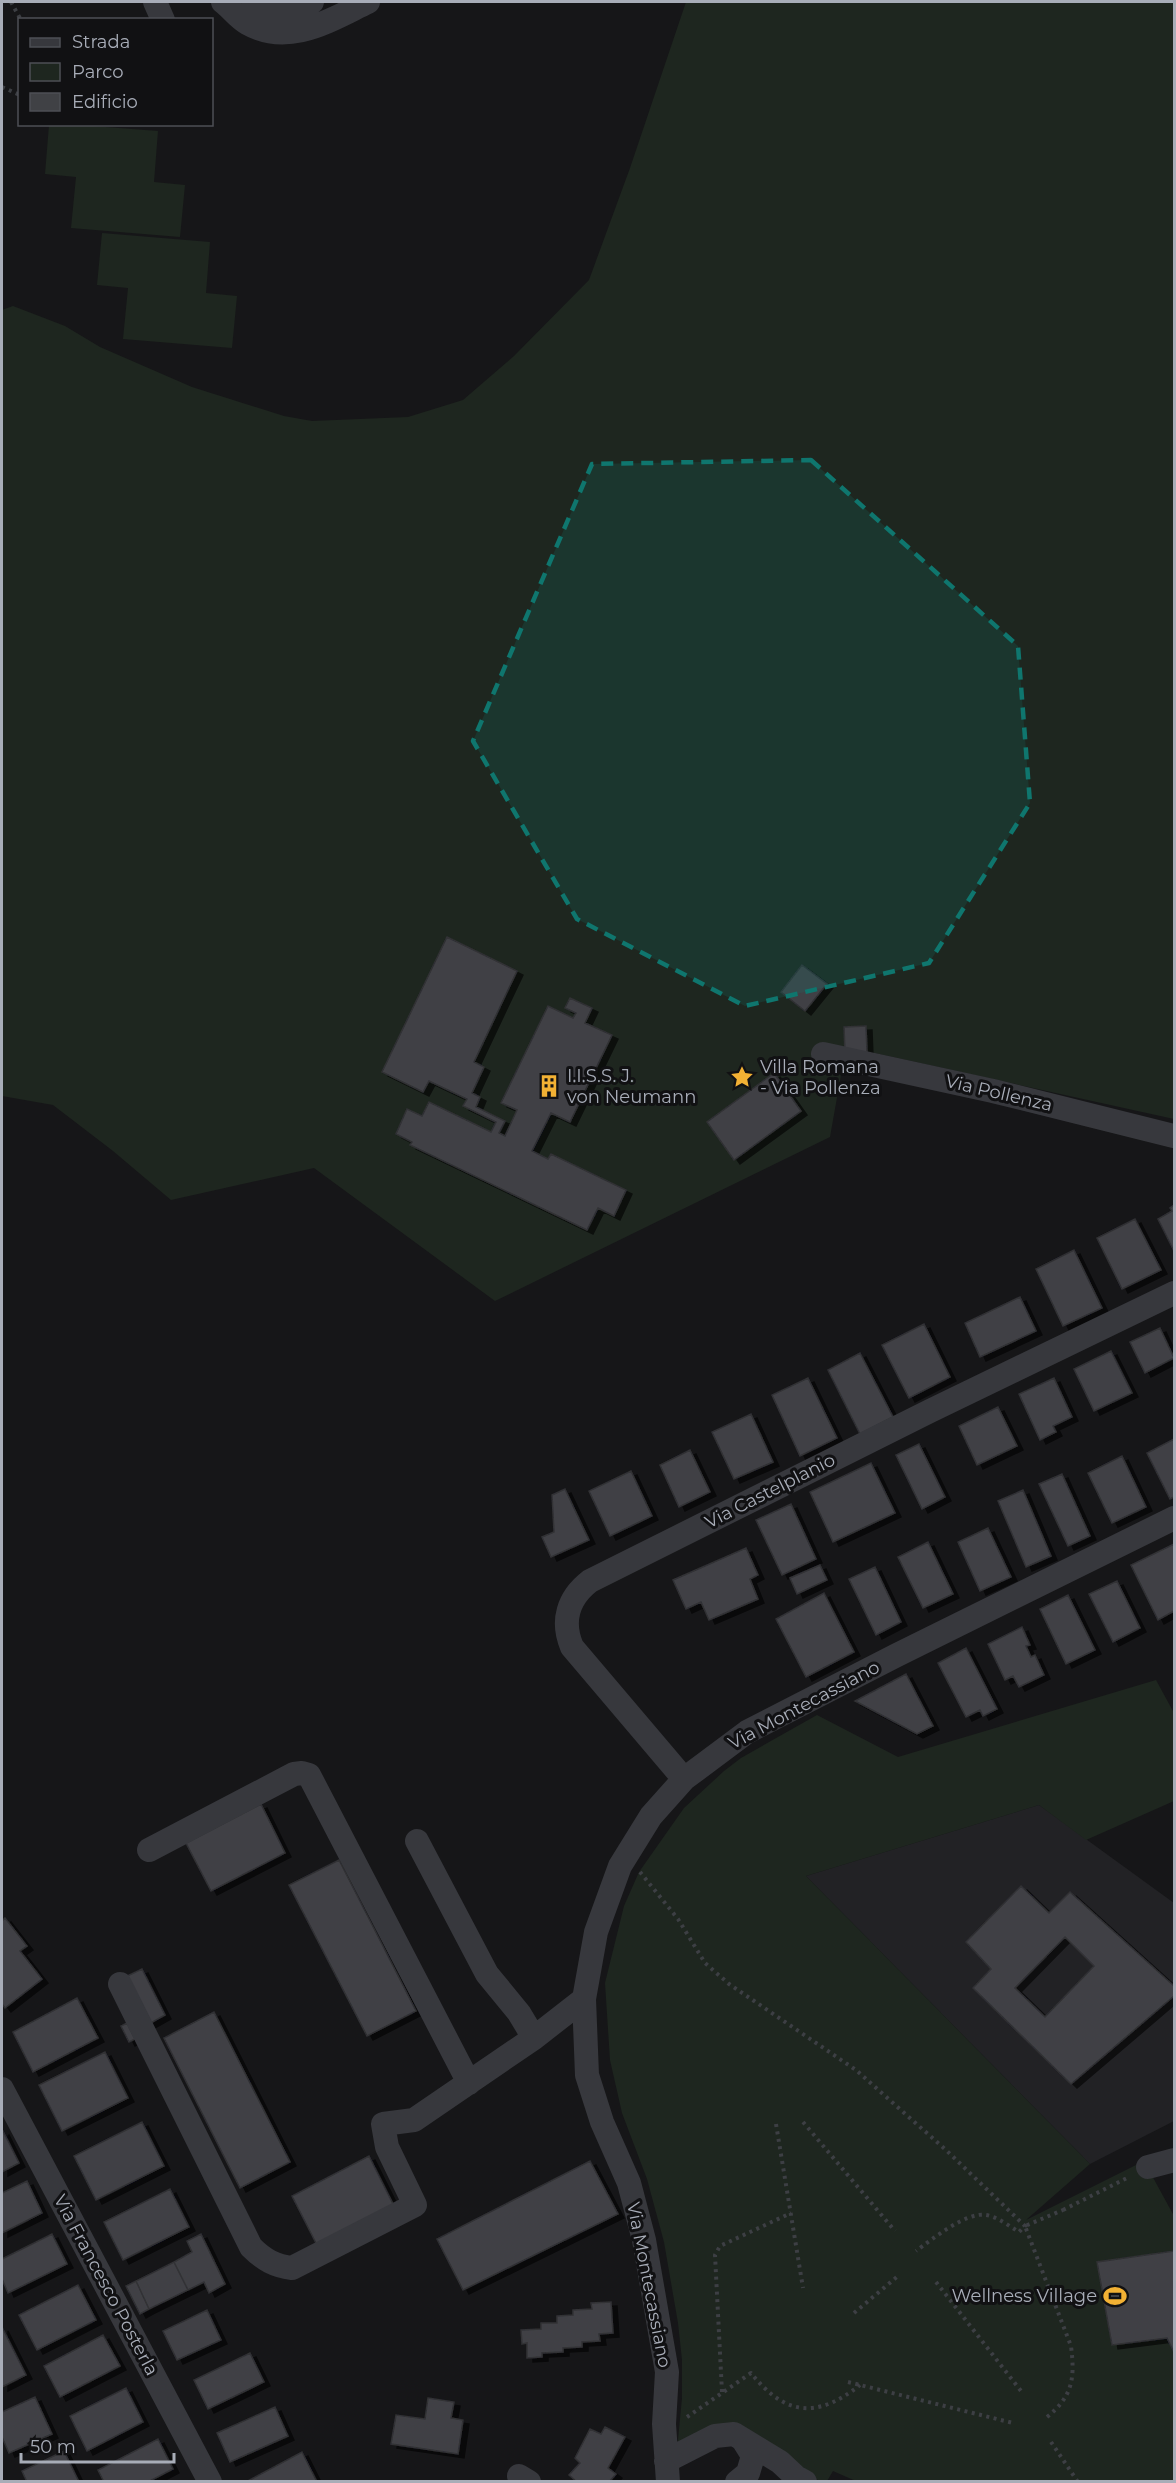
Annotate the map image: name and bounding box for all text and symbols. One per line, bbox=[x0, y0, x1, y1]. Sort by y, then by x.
legend bbox=[18, 18, 213, 126]
text: Strada bbox=[72, 31, 130, 53]
text: Parco bbox=[72, 61, 124, 83]
text: Edificio bbox=[72, 91, 138, 113]
place label: Villa Romana - Via Pollenza bbox=[760, 1056, 881, 1099]
place icon: Villa Romana - Via Pollenza bbox=[729, 1064, 755, 1090]
place label: I.I.S.S. J. von Neumann bbox=[567, 1065, 696, 1108]
street label: Via Pollenza bbox=[943, 1070, 1055, 1116]
building icon: I.I.S.S. J. von Neumann bbox=[536, 1073, 562, 1099]
street label: Via Castelplanio bbox=[701, 1449, 839, 1533]
street label: Via Montecassiano bbox=[725, 1656, 883, 1754]
street label: Via Francesco Posterla bbox=[49, 2191, 163, 2379]
street label: Via Montecassiano bbox=[622, 2200, 676, 2370]
sports icon: Wellness Village bbox=[1102, 2283, 1128, 2309]
place label: Wellness Village bbox=[952, 2285, 1097, 2307]
scale bar bbox=[21, 2426, 174, 2464]
text: 50 m bbox=[30, 2436, 76, 2458]

